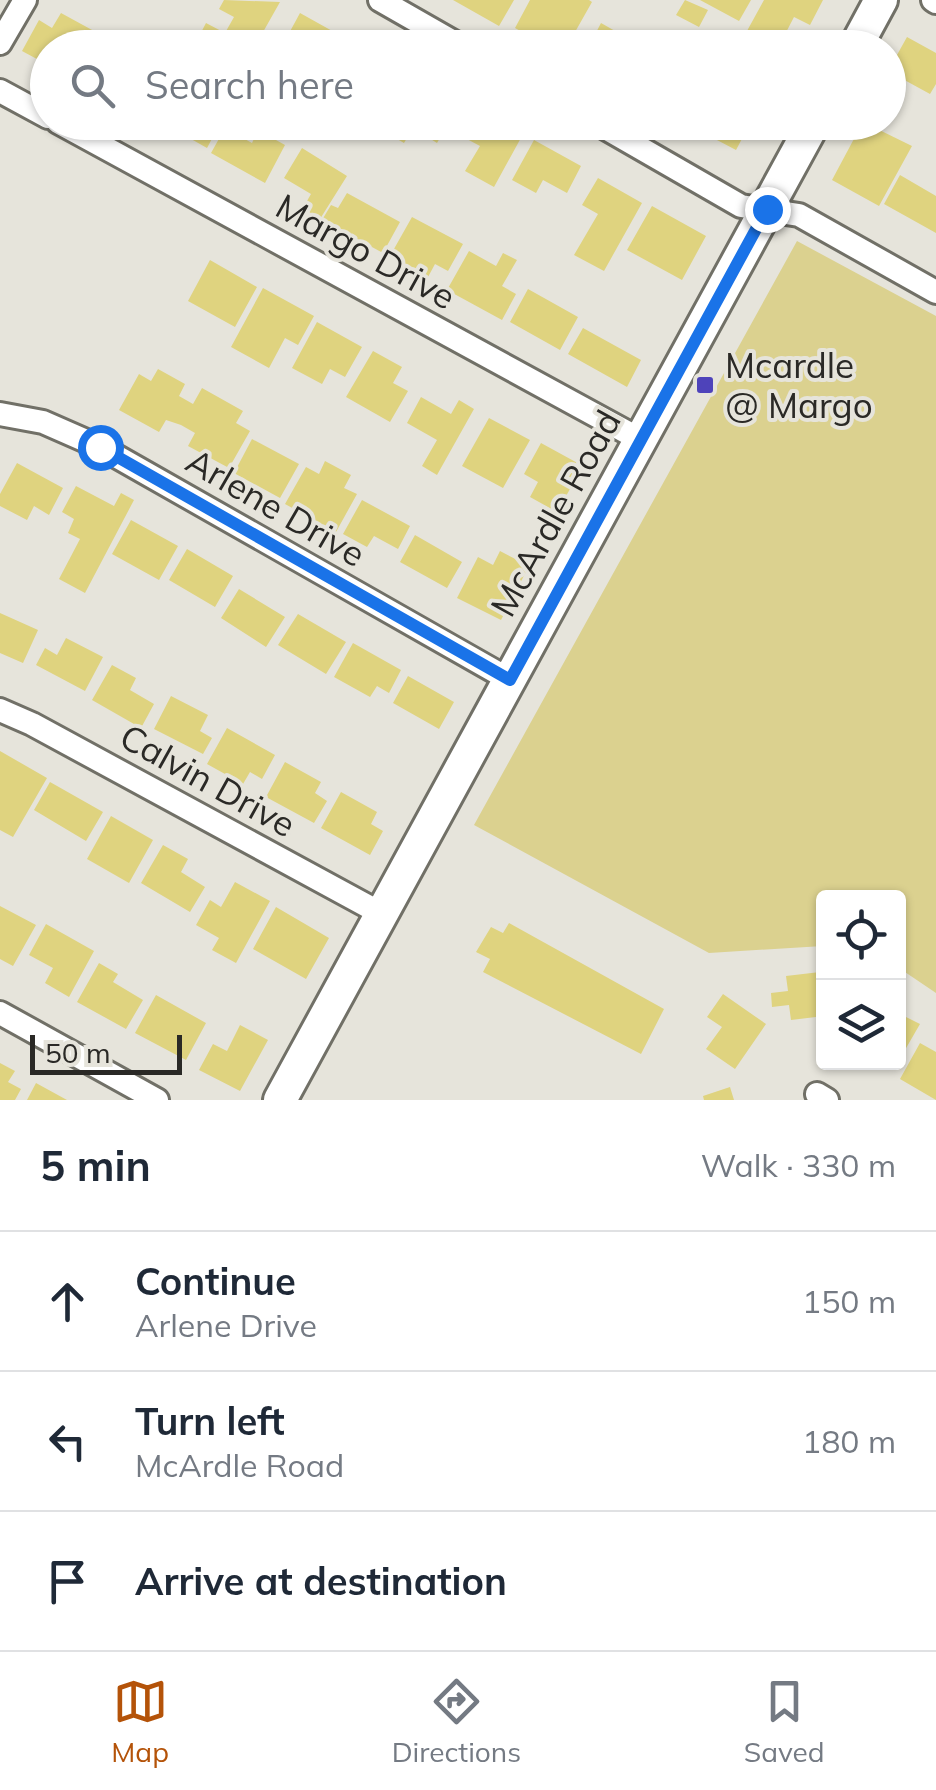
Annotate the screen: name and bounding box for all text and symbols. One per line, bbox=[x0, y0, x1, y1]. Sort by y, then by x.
search box bbox=[30, 30, 906, 140]
icon: search bbox=[65, 58, 120, 113]
text: Search here bbox=[145, 61, 354, 109]
street label: Margo Drive bbox=[269, 184, 463, 318]
route end bbox=[745, 187, 791, 233]
place label: Mcardle @ Margo bbox=[725, 343, 873, 427]
marker: Mcardle @ Margo bbox=[694, 374, 716, 396]
street label: McArdle Road bbox=[480, 402, 630, 624]
route start bbox=[78, 425, 124, 471]
street label: Arlene Drive bbox=[179, 438, 373, 576]
street label: Calvin Drive bbox=[113, 714, 303, 846]
map controls bbox=[816, 890, 906, 1070]
button: locate bbox=[816, 890, 906, 980]
button: layers bbox=[816, 980, 906, 1070]
scale bar bbox=[30, 1030, 182, 1074]
text: 50 m bbox=[45, 1035, 111, 1070]
text: 5 min bbox=[40, 1139, 151, 1192]
text: Walk · 330 m bbox=[701, 1145, 896, 1185]
text: Continue bbox=[135, 1257, 296, 1305]
icon: ahead bbox=[40, 1274, 95, 1329]
text: 150 m bbox=[802, 1281, 896, 1321]
text: Arlene Drive bbox=[135, 1305, 317, 1345]
text: Turn left bbox=[135, 1397, 285, 1445]
icon: left bbox=[40, 1414, 95, 1469]
text: 180 m bbox=[802, 1421, 896, 1461]
text: McArdle Road bbox=[135, 1445, 344, 1485]
icon: arrive bbox=[40, 1554, 95, 1609]
text: Arrive at destination bbox=[135, 1557, 507, 1605]
tab: Map bbox=[111, 1674, 169, 1769]
tab: Directions bbox=[392, 1674, 521, 1769]
tab: Saved bbox=[744, 1674, 825, 1769]

